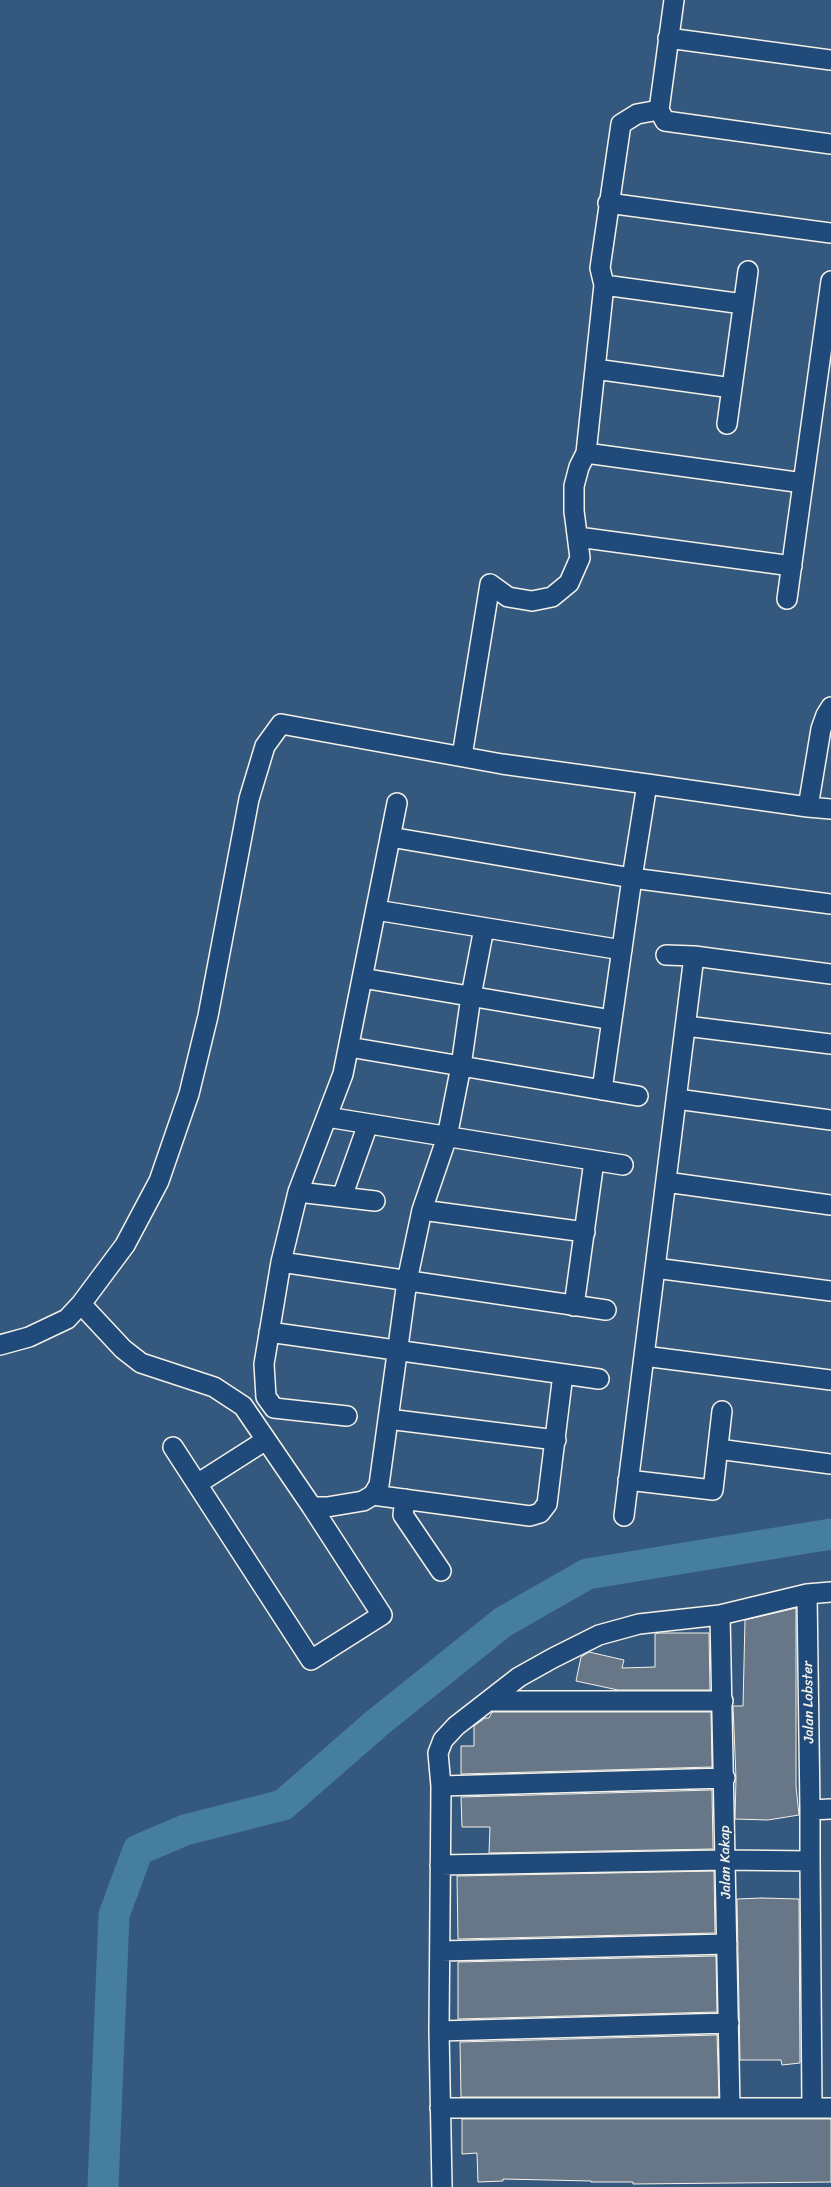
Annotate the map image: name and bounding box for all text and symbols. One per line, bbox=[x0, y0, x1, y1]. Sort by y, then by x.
street label: Jalan Lobster bbox=[800, 1661, 818, 1743]
street label: Jalan Kakap bbox=[717, 1825, 735, 1899]

